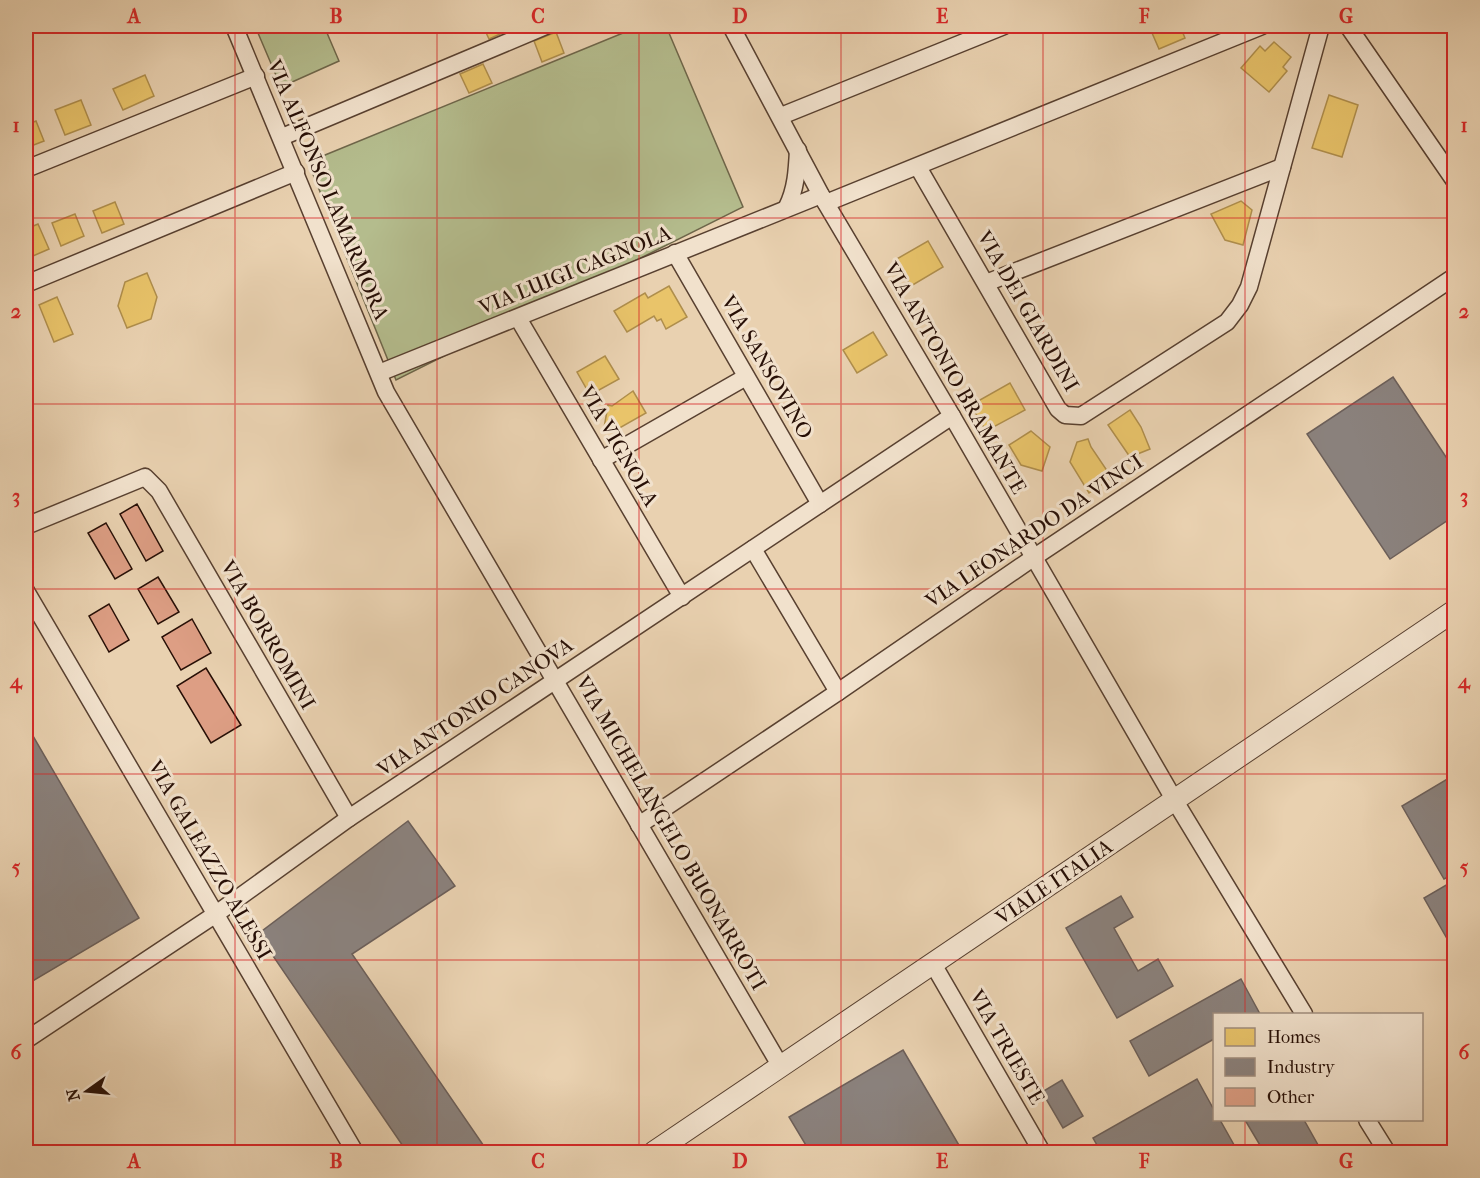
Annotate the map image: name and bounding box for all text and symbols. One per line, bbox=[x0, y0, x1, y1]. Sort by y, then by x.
text: A bbox=[126, 5, 142, 28]
text: B bbox=[329, 5, 343, 28]
text: C bbox=[531, 5, 545, 28]
text: D bbox=[732, 5, 748, 28]
text: E bbox=[936, 5, 948, 28]
text: F bbox=[1138, 5, 1150, 28]
text: G bbox=[1339, 5, 1353, 28]
street label: VIA ALFONSO LAMARMORA bbox=[262, 55, 394, 324]
text: 1 bbox=[12, 114, 20, 137]
text: 1 bbox=[1460, 114, 1468, 137]
street label: VIA LUIGI CAGNOLA bbox=[475, 220, 675, 320]
street label: VIA DEI GIARDINI bbox=[972, 226, 1084, 396]
street label: VIA ANTONIO BRAMANTE bbox=[878, 257, 1031, 498]
street label: VIA SANSOVINO bbox=[716, 290, 818, 443]
text: 2 bbox=[11, 300, 21, 323]
text: 2 bbox=[1459, 300, 1469, 323]
street label: VIA VIGNOLA bbox=[574, 381, 663, 511]
street label: VIA LEONARDO DA VINCI bbox=[920, 449, 1147, 613]
text: 3 bbox=[12, 485, 20, 508]
text: 3 bbox=[1460, 485, 1468, 508]
street label: VIA BORROMINI bbox=[215, 555, 320, 714]
street label: VIA ANTONIO CANOVA bbox=[372, 632, 578, 782]
text: 4 bbox=[9, 670, 23, 694]
text: 4 bbox=[1457, 670, 1471, 694]
street label: VIA MICHELANGELO BUONARROTI bbox=[570, 671, 771, 994]
street label: VIA GALEAZZO ALESSI bbox=[143, 755, 277, 964]
street label: VIALE ITALIA bbox=[990, 834, 1117, 930]
text: 5 bbox=[12, 856, 21, 879]
text: 5 bbox=[1460, 856, 1469, 879]
street label: VIA TRIESTE bbox=[964, 985, 1050, 1109]
legend bbox=[1213, 1013, 1423, 1121]
text: Homes bbox=[1267, 1027, 1321, 1048]
text: 6 bbox=[11, 1041, 23, 1064]
text: 6 bbox=[1459, 1041, 1471, 1064]
text: Industry bbox=[1267, 1057, 1336, 1078]
north arrow bbox=[57, 1061, 117, 1121]
text: N bbox=[62, 1086, 84, 1103]
text: Other bbox=[1267, 1087, 1315, 1108]
text: A bbox=[126, 1150, 142, 1173]
text: B bbox=[329, 1150, 343, 1173]
text: C bbox=[531, 1150, 545, 1173]
text: D bbox=[732, 1150, 748, 1173]
text: E bbox=[936, 1150, 948, 1173]
text: F bbox=[1138, 1150, 1150, 1173]
text: G bbox=[1339, 1150, 1353, 1173]

